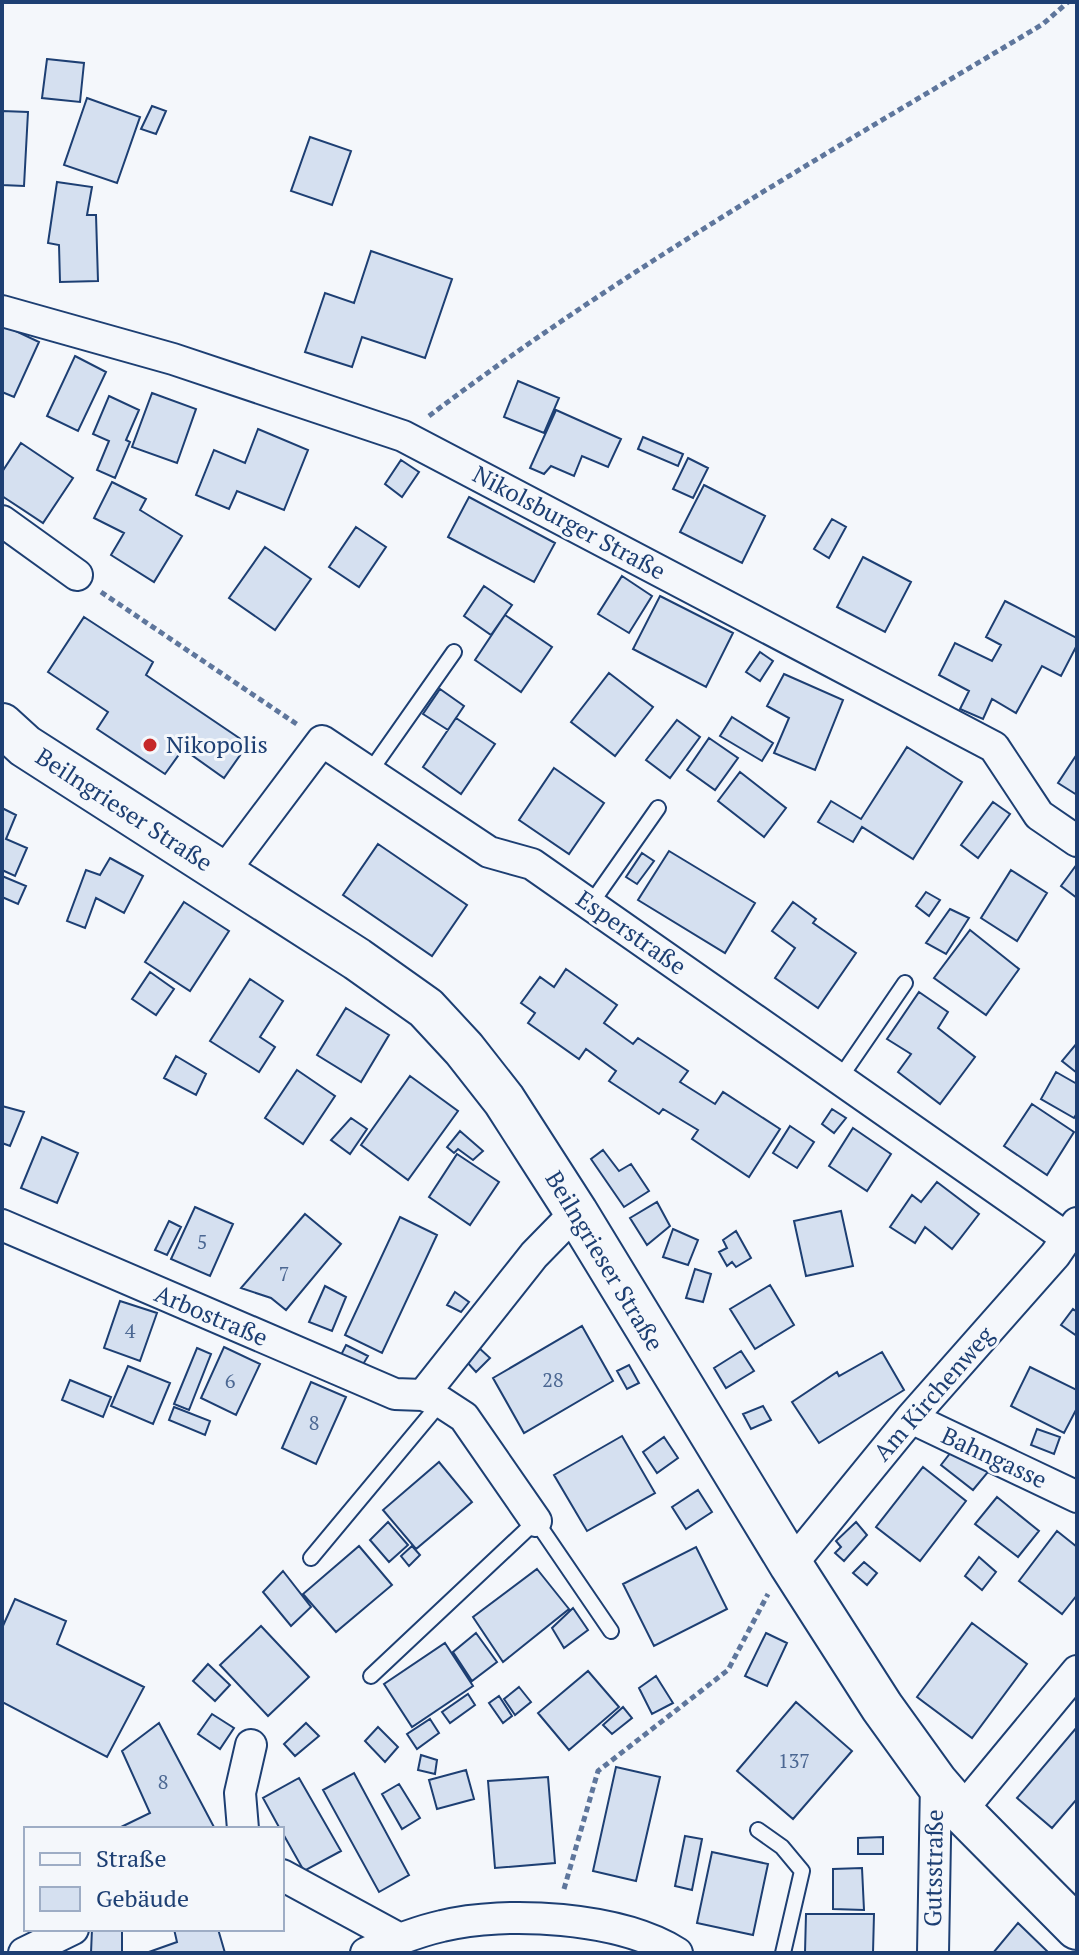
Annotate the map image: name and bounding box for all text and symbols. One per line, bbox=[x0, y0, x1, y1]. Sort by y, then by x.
street label: Nikolsburger Straße bbox=[467, 458, 671, 586]
place label: Nikopolis bbox=[166, 728, 268, 760]
marker: Nikopolis bbox=[141, 736, 159, 754]
street label: Beilngrieser Straße bbox=[30, 740, 219, 878]
street label: Esperstraße bbox=[570, 883, 693, 982]
street label: Beilngrieser Straße bbox=[538, 1165, 671, 1356]
house number: 5 bbox=[197, 1228, 207, 1255]
house number: 7 bbox=[279, 1260, 289, 1287]
street label: Arbostraße bbox=[150, 1277, 273, 1353]
house number: 4 bbox=[125, 1317, 136, 1344]
street label: Am Kirchenweg bbox=[866, 1319, 1001, 1467]
house number: 28 bbox=[542, 1366, 564, 1393]
house number: 6 bbox=[225, 1367, 236, 1394]
house number: 8 bbox=[309, 1409, 319, 1436]
street label: Bahngasse bbox=[937, 1419, 1052, 1495]
house number: 137 bbox=[778, 1747, 810, 1774]
house number: 8 bbox=[158, 1768, 168, 1795]
street label: Gutsstraße bbox=[916, 1809, 950, 1927]
legend bbox=[24, 1827, 284, 1931]
text: Straße bbox=[96, 1842, 167, 1874]
text: Gebäude bbox=[96, 1882, 189, 1914]

